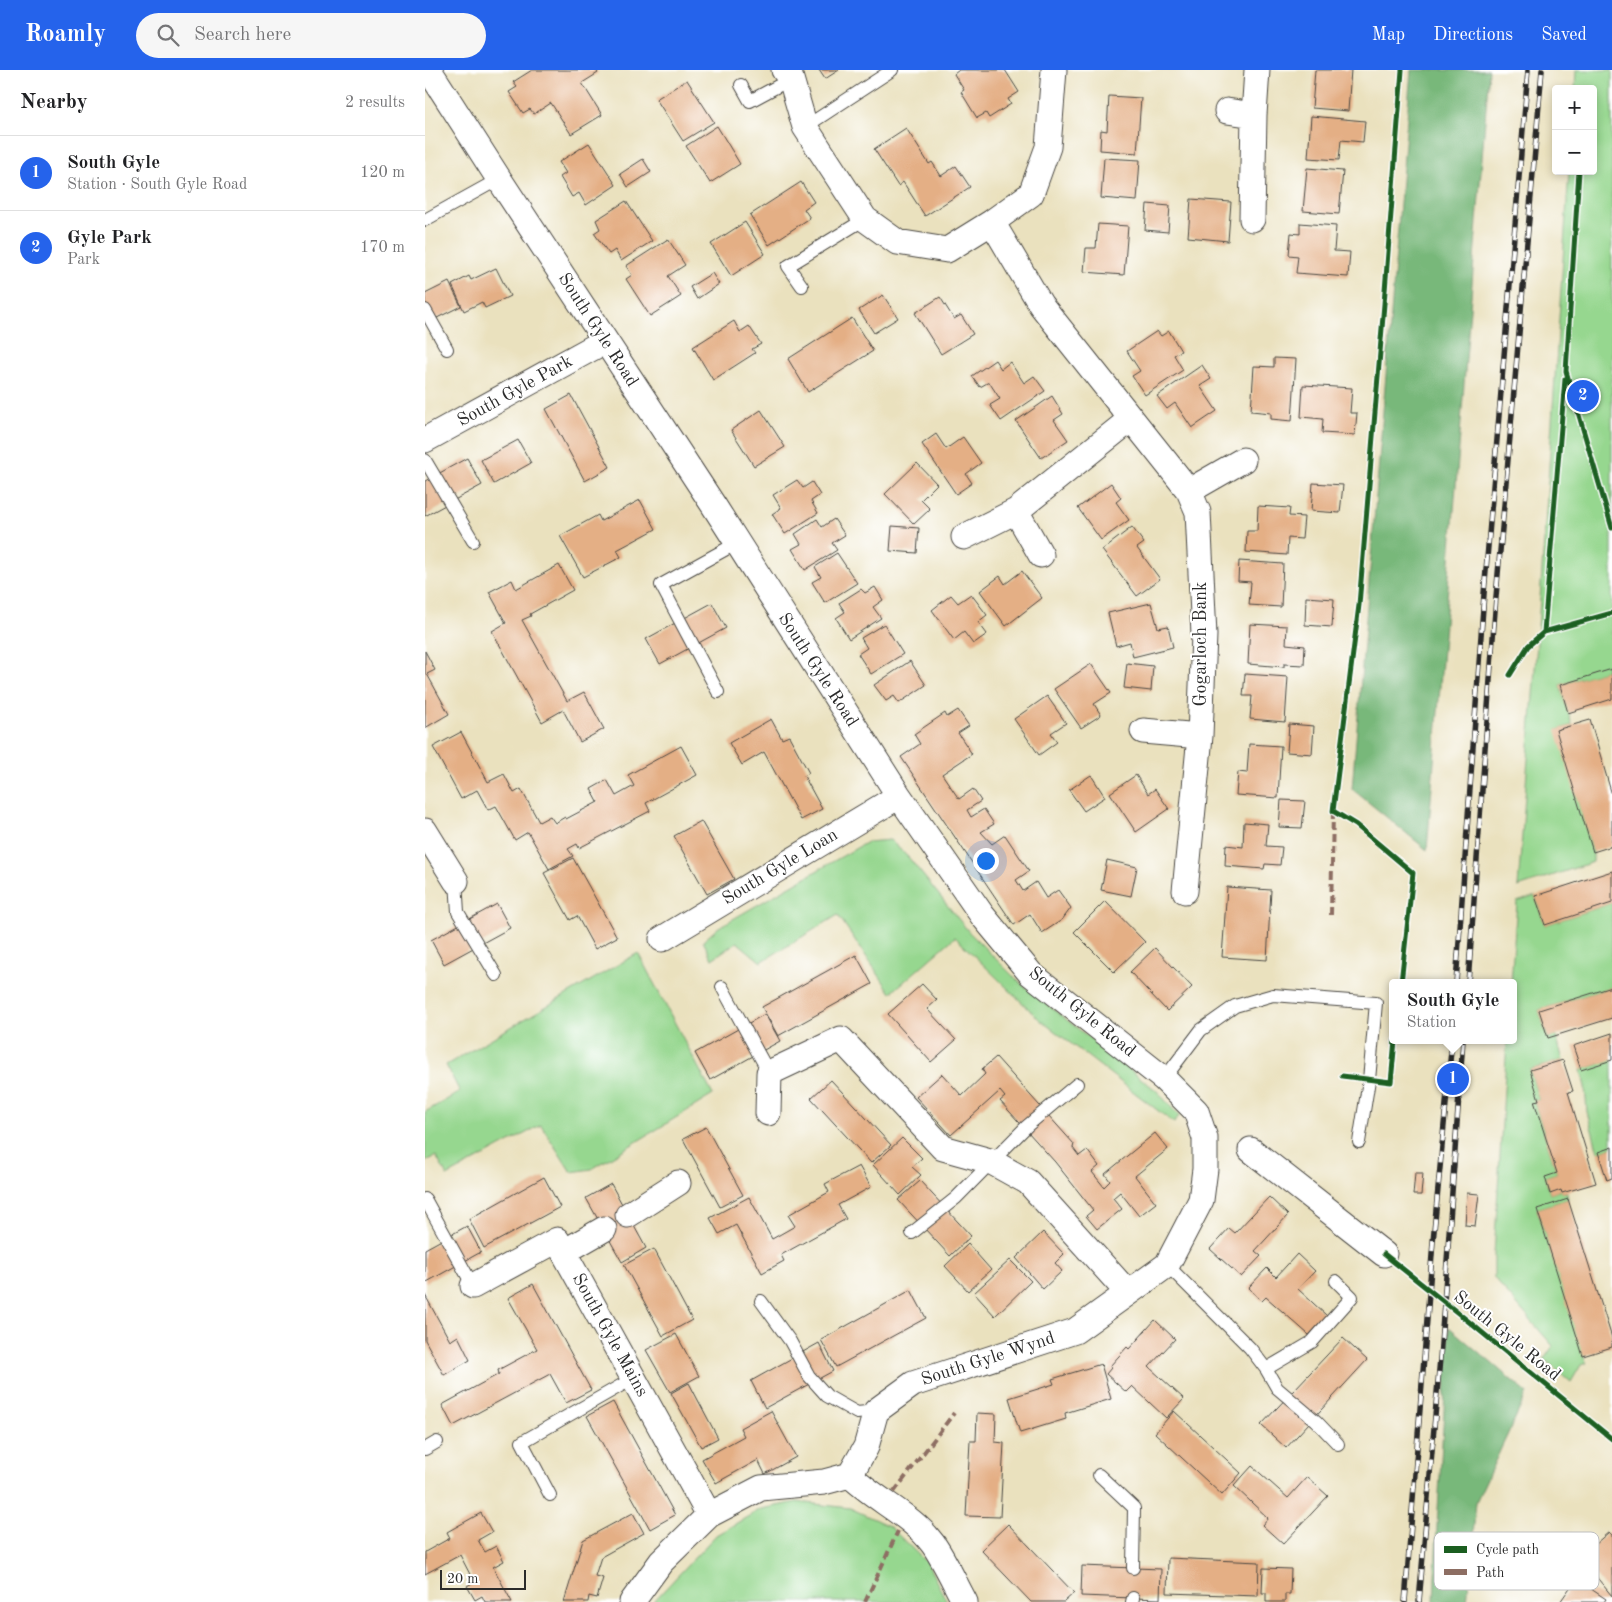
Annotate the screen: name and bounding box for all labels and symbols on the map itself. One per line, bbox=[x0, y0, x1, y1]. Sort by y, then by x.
street label: South Gyle Road bbox=[555, 270, 641, 390]
street label: South Gyle Park bbox=[454, 352, 576, 430]
pin: 2 bbox=[1567, 377, 1599, 415]
street label: Gogarloch Bank bbox=[1192, 582, 1210, 706]
street label: South Gyle Road bbox=[775, 610, 861, 730]
street label: South Gyle Loan bbox=[719, 825, 841, 908]
your location bbox=[973, 848, 999, 874]
street label: South Gyle Road bbox=[1025, 964, 1139, 1060]
pin: 1 bbox=[1437, 1060, 1469, 1098]
street label: South Gyle Mains bbox=[569, 1270, 651, 1400]
street label: South Gyle Road bbox=[1450, 1288, 1564, 1384]
street label: South Gyle Wynd bbox=[919, 1329, 1057, 1389]
legend bbox=[1434, 1532, 1599, 1590]
text: Cycle path bbox=[1476, 1543, 1539, 1557]
text: Path bbox=[1476, 1566, 1505, 1580]
scale bar bbox=[440, 1567, 526, 1590]

